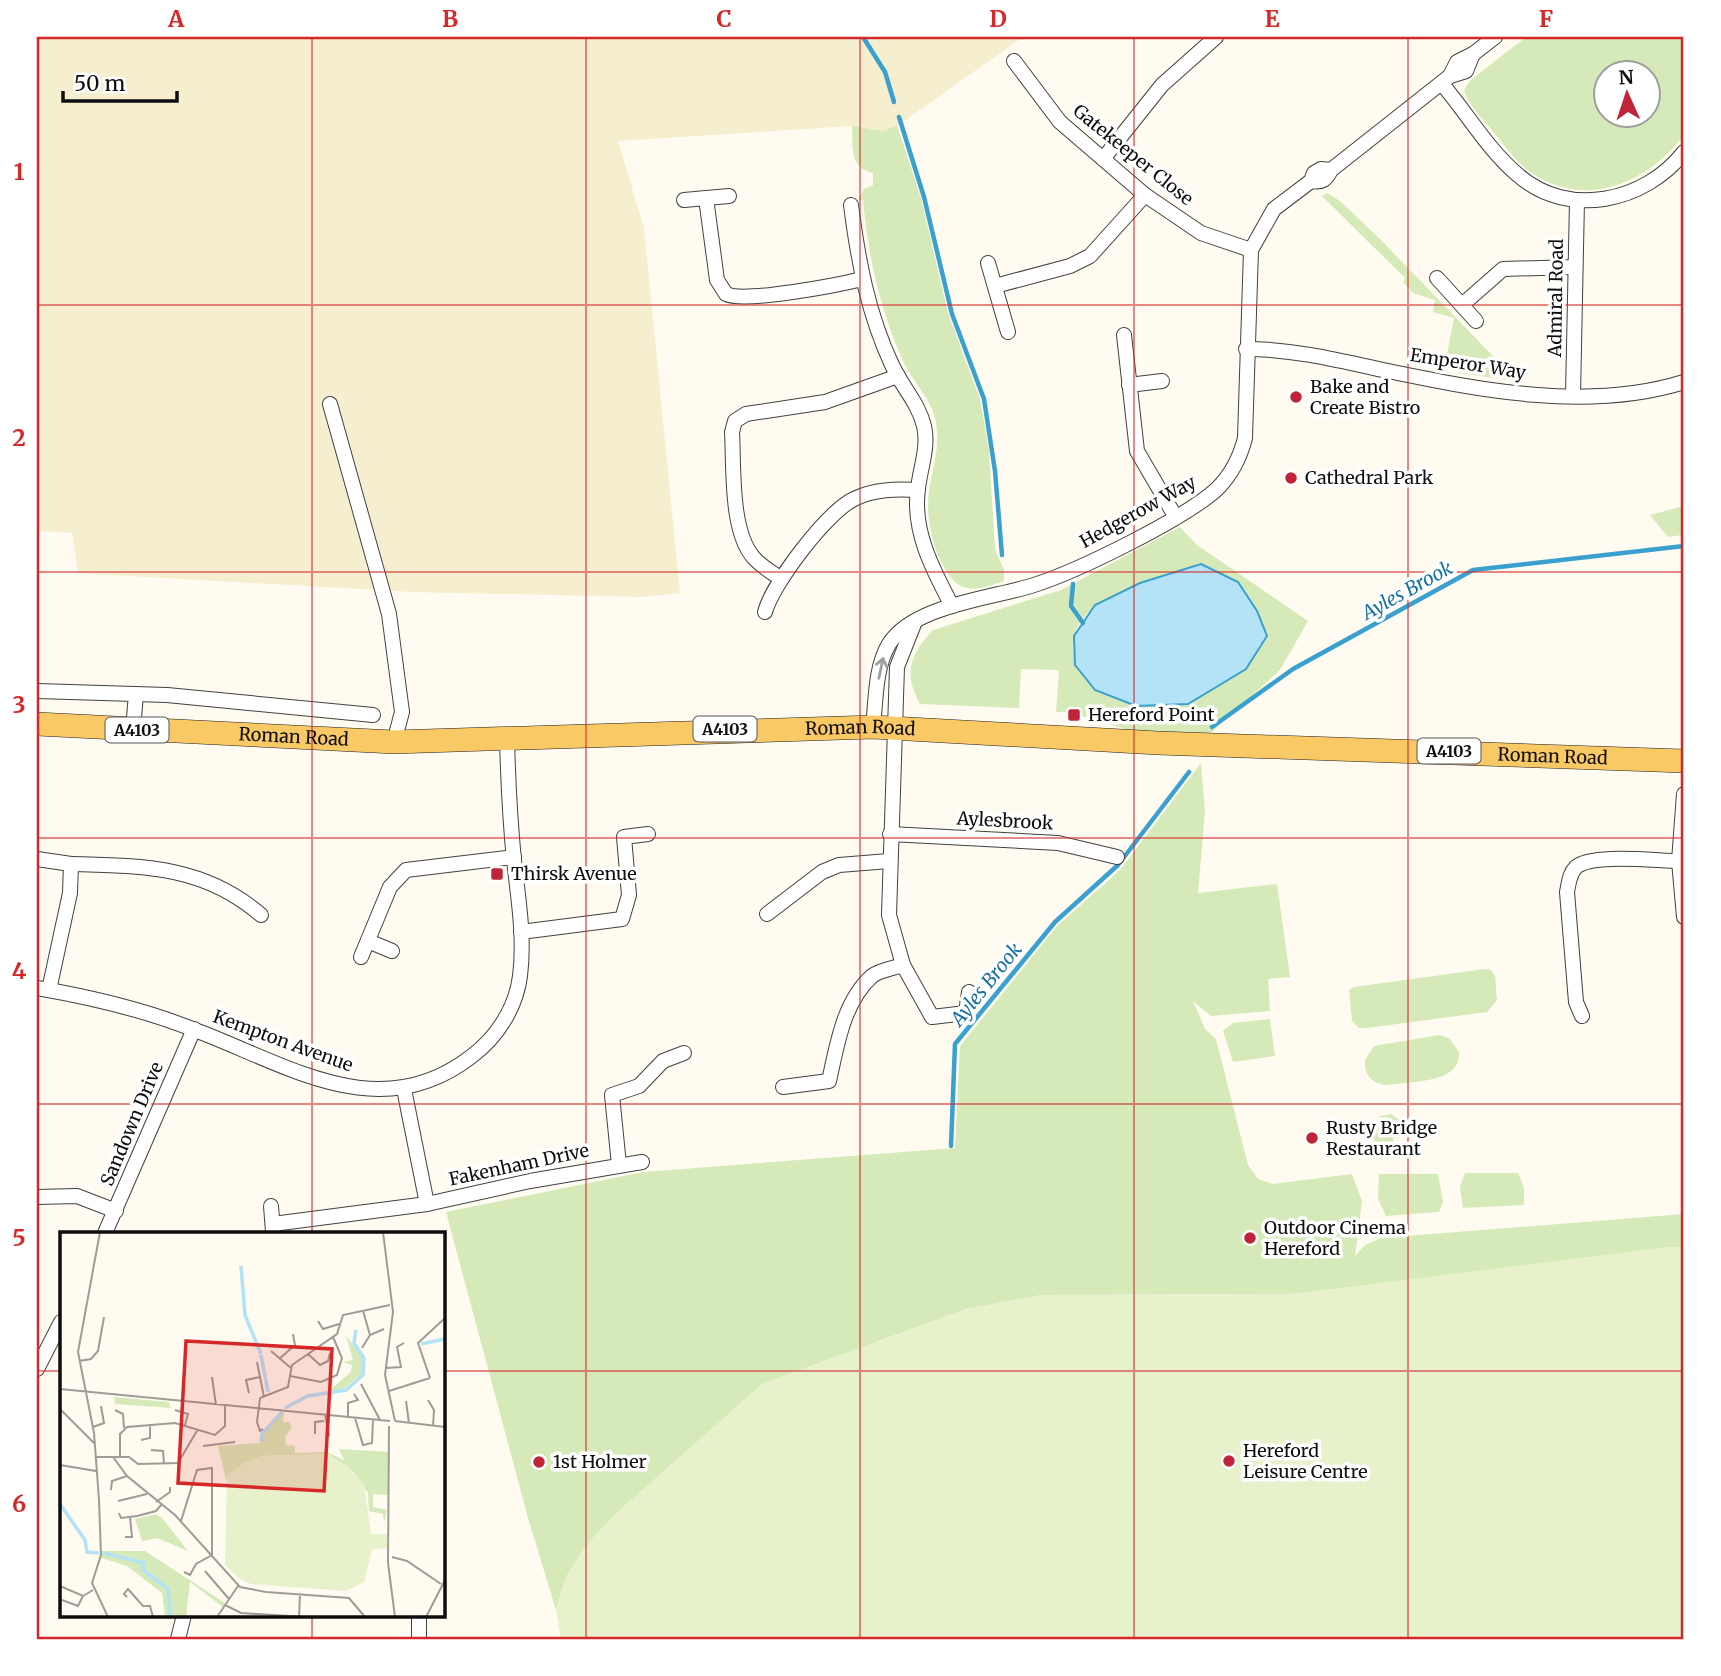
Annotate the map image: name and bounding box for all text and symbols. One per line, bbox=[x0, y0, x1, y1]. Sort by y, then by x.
text: A bbox=[167, 4, 185, 33]
text: B bbox=[442, 4, 458, 33]
text: C bbox=[716, 4, 732, 33]
text: D bbox=[989, 4, 1007, 33]
text: E bbox=[1264, 4, 1280, 33]
text: F bbox=[1539, 4, 1553, 33]
scale bar bbox=[63, 60, 177, 104]
north arrow bbox=[1592, 60, 1662, 130]
text: N bbox=[1618, 65, 1634, 89]
text: 50 m bbox=[74, 70, 125, 97]
street label: Gatekeeper Close bbox=[1069, 99, 1198, 210]
text: 1 bbox=[14, 157, 25, 186]
street label: Admiral Road bbox=[1543, 238, 1568, 358]
street label: Emperor Way bbox=[1408, 343, 1528, 384]
place label: Bake and Create Bistro bbox=[1310, 375, 1420, 419]
marker: Bake and Create Bistro bbox=[1288, 389, 1304, 405]
text: 2 bbox=[12, 423, 26, 452]
place label: Cathedral Park bbox=[1305, 466, 1434, 489]
street label: Hedgerow Way bbox=[1076, 470, 1200, 553]
marker: Cathedral Park bbox=[1283, 470, 1299, 486]
water label: Ayles Brook bbox=[1356, 555, 1457, 626]
one-way arrow bbox=[874, 657, 888, 680]
text: 3 bbox=[12, 690, 26, 719]
place label: Hereford Point bbox=[1088, 703, 1214, 726]
marker: Hereford Point bbox=[1066, 707, 1082, 723]
street label: Roman Road bbox=[805, 715, 916, 740]
road number: A4103 bbox=[694, 716, 756, 742]
road number: A4103 bbox=[106, 718, 168, 743]
street label: Roman Road bbox=[238, 722, 350, 751]
road number: A4103 bbox=[1418, 738, 1480, 764]
street label: Roman Road bbox=[1497, 743, 1608, 769]
street label: Aylesbrook bbox=[955, 806, 1054, 835]
place label: Thirsk Avenue bbox=[511, 862, 637, 885]
marker: Thirsk Avenue bbox=[489, 866, 505, 882]
water label: Ayles Brook bbox=[944, 937, 1027, 1032]
text: 4 bbox=[12, 956, 27, 985]
street label: Kempton Avenue bbox=[210, 1005, 356, 1076]
street label: Sandown Drive bbox=[95, 1058, 168, 1189]
place label: Rusty Bridge Restaurant bbox=[1326, 1116, 1437, 1160]
marker: Rusty Bridge Restaurant bbox=[1304, 1130, 1320, 1146]
street label: Fakenham Drive bbox=[447, 1138, 591, 1191]
place label: Outdoor Cinema Hereford bbox=[1264, 1216, 1406, 1260]
text: 5 bbox=[12, 1223, 26, 1252]
marker: Outdoor Cinema Hereford bbox=[1242, 1230, 1258, 1246]
inset map bbox=[60, 1232, 444, 1616]
place label: Hereford Leisure Centre bbox=[1243, 1439, 1368, 1483]
place label: 1st Holmer bbox=[553, 1450, 647, 1473]
marker: Hereford Leisure Centre bbox=[1221, 1453, 1237, 1469]
marker: 1st Holmer bbox=[531, 1454, 547, 1470]
text: 6 bbox=[12, 1489, 26, 1518]

